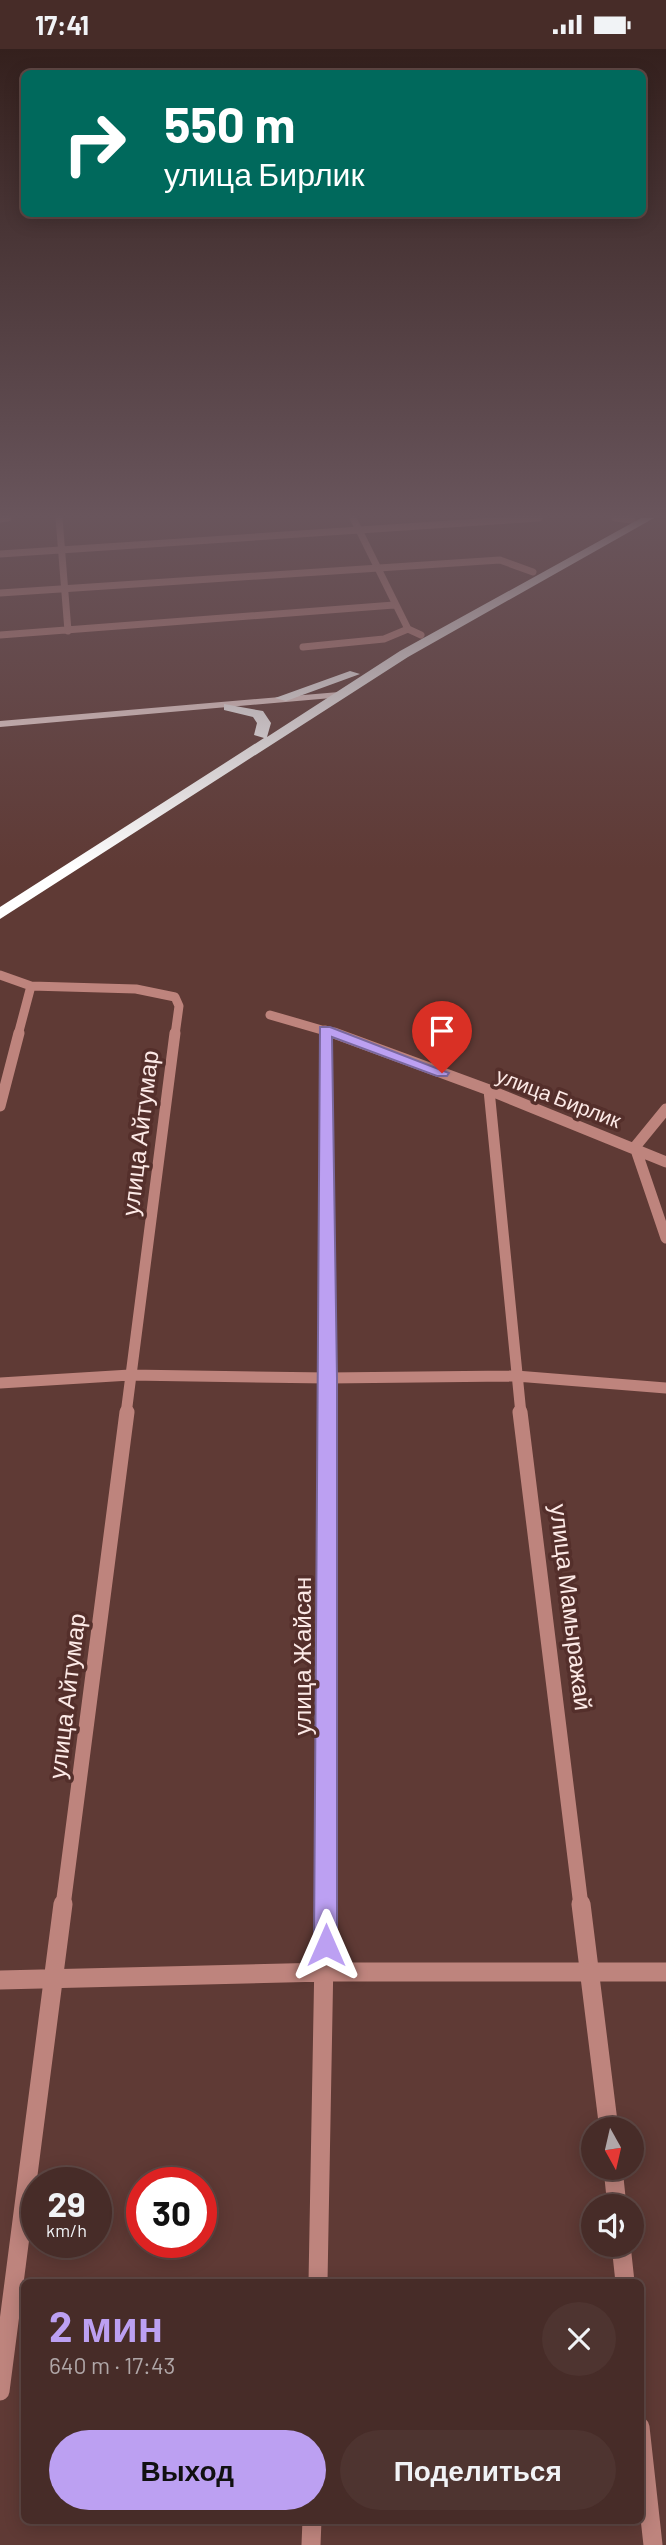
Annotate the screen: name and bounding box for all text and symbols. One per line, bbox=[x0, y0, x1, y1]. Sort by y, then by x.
text: 17:41 bbox=[35, 9, 89, 40]
text: 550 m bbox=[164, 94, 295, 153]
icon: right bbox=[49, 98, 140, 189]
text: улица Бирлик bbox=[164, 154, 365, 192]
pin bbox=[412, 1001, 472, 1073]
icon: arrive bbox=[423, 1012, 461, 1050]
street label: улица Айтумар bbox=[114, 1049, 164, 1217]
street label: улица Бирлик bbox=[493, 1062, 626, 1133]
street label: улица Мамыражай bbox=[545, 1502, 599, 1712]
street label: улица Жайсан bbox=[287, 1577, 316, 1735]
street label: улица Айтумар bbox=[41, 1612, 91, 1780]
position arrow bbox=[289, 1908, 363, 1982]
north arrow bbox=[581, 2117, 644, 2181]
map controls bbox=[581, 2117, 644, 2257]
speed limit sign: 30 bbox=[126, 2167, 217, 2258]
text: 29 bbox=[47, 2182, 86, 2224]
button: sound bbox=[581, 2194, 644, 2257]
text: km/h bbox=[46, 2219, 87, 2241]
text: 2 мин bbox=[49, 2300, 163, 2350]
button: close bbox=[542, 2302, 616, 2376]
text: 640 m · 17:43 bbox=[49, 2351, 175, 2379]
button: Выход bbox=[49, 2430, 326, 2510]
button: Поделиться bbox=[340, 2430, 616, 2510]

